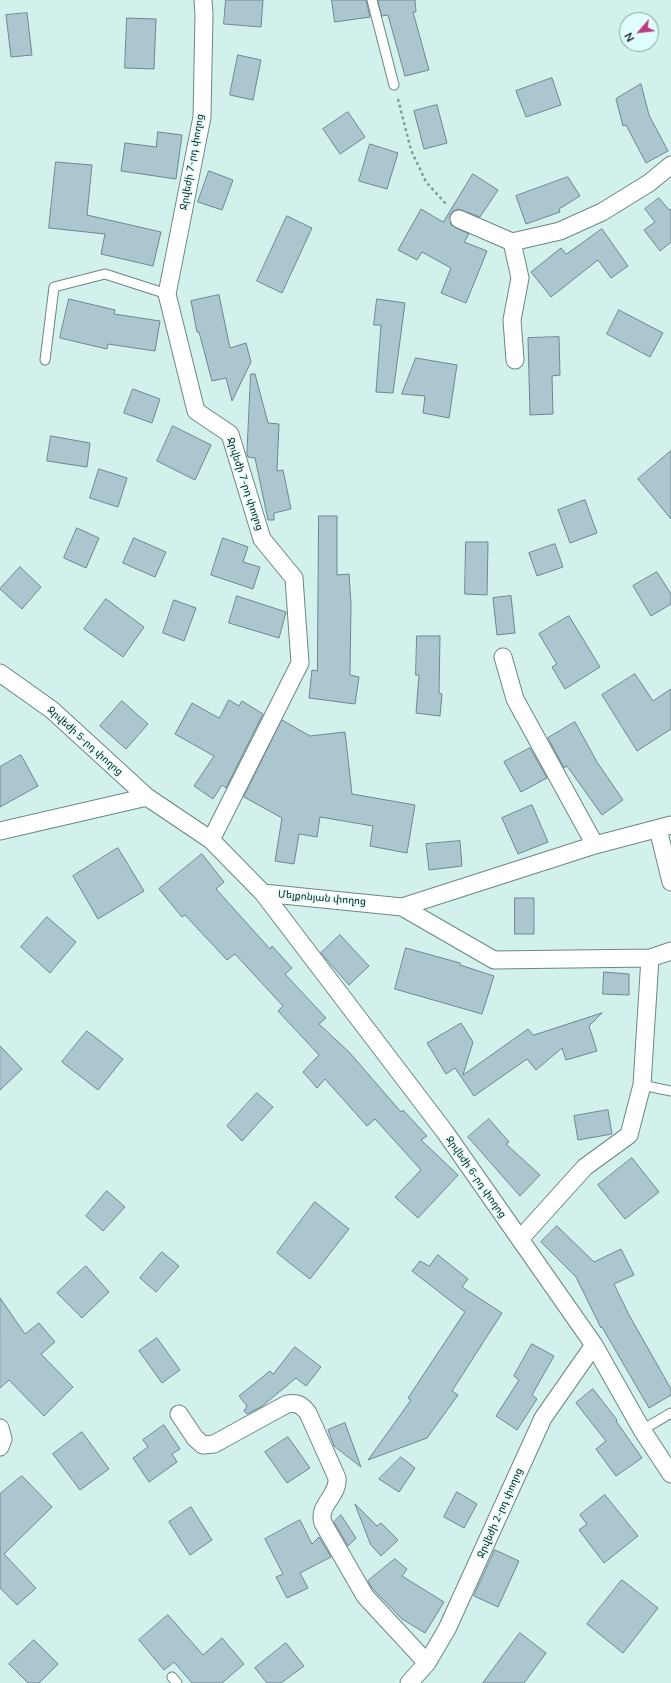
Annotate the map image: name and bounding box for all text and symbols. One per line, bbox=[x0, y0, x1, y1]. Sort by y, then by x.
north arrow bbox=[619, 12, 659, 52]
text: N bbox=[621, 30, 637, 44]
street label: Ջրվեժի 7-րդ փողոց bbox=[178, 113, 206, 211]
street label: Ջրվեժի 7-րդ փողոց bbox=[224, 436, 266, 532]
street label: Ջրվեժի 5-րդ փողոց bbox=[45, 704, 125, 778]
street label: Մելքոնյան փողոց bbox=[278, 888, 366, 908]
street label: Ջրվեժի 6-րդ փողոց bbox=[443, 1134, 509, 1220]
street label: Ջրվեժի 2-րդ փողոց bbox=[475, 1466, 525, 1560]

